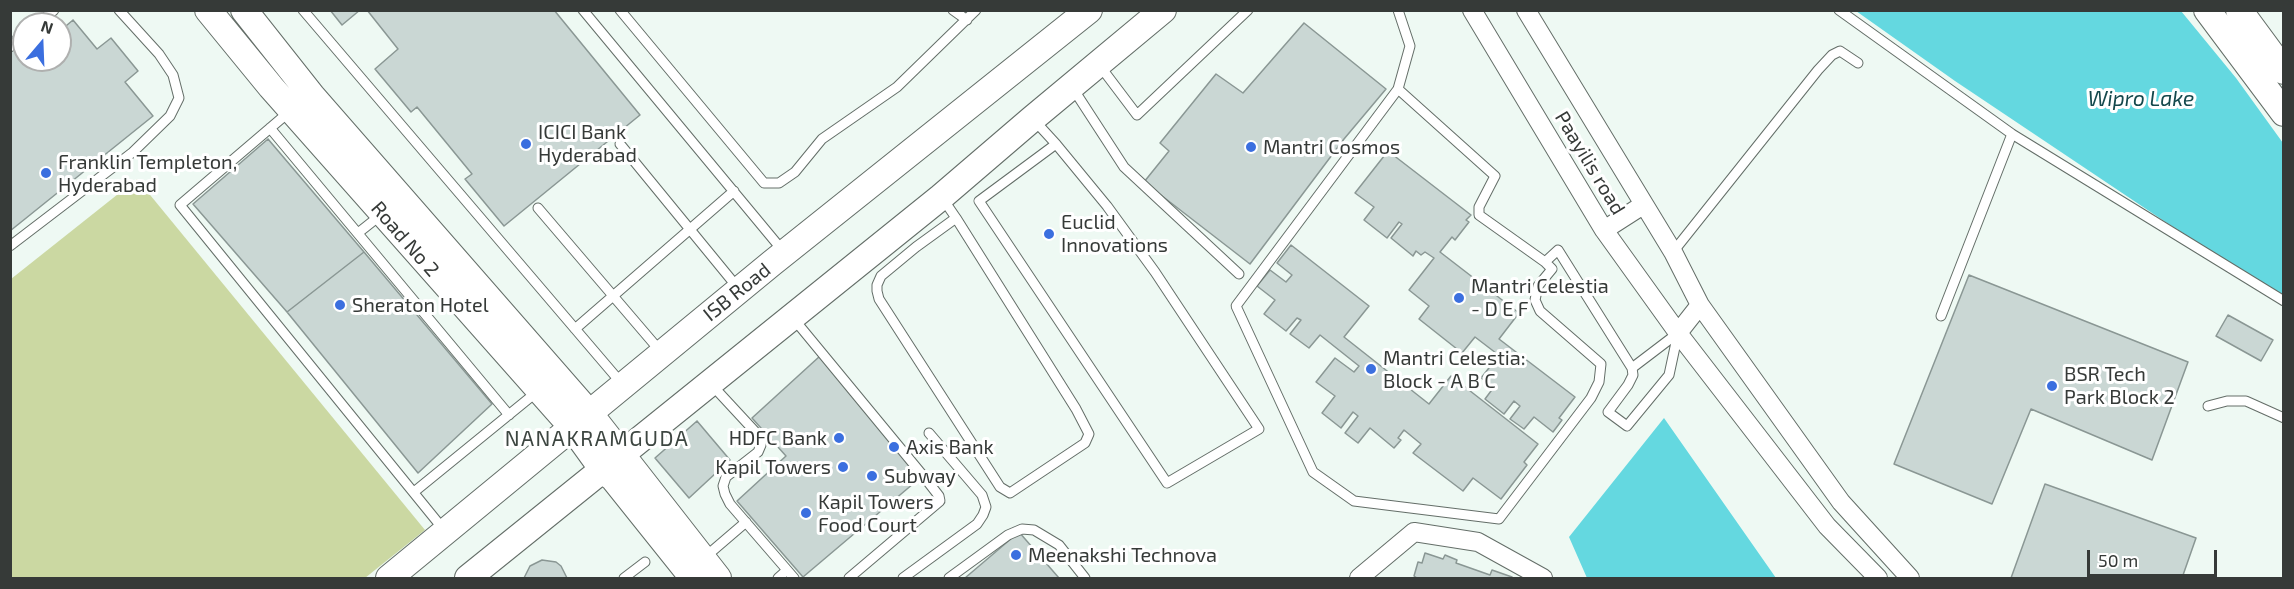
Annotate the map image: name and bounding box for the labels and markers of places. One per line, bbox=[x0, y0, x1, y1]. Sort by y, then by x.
place label: ICICI Bank Hyderabad bbox=[538, 120, 637, 167]
place label: Mantri Cosmos bbox=[1263, 135, 1400, 159]
marker: ICICI Bank Hyderabad bbox=[519, 137, 533, 151]
marker: Mantri Cosmos bbox=[1244, 140, 1258, 154]
place label: Franklin Templeton, Hyderabad bbox=[58, 150, 237, 197]
marker: Franklin Templeton, Hyderabad bbox=[39, 166, 53, 180]
place label: Euclid Innovations bbox=[1061, 210, 1168, 257]
marker: Euclid Innovations bbox=[1042, 227, 1056, 241]
place label: Mantri Celestia - D E F bbox=[1471, 274, 1609, 321]
marker: Mantri Celestia - D E F bbox=[1452, 291, 1466, 305]
place label: Sheraton Hotel bbox=[352, 293, 489, 317]
marker: Sheraton Hotel bbox=[333, 298, 347, 312]
place label: Mantri Celestia: Block - A B C bbox=[1383, 346, 1525, 393]
marker: Mantri Celestia: Block - A B C bbox=[1364, 362, 1378, 376]
place label: BSR Tech Park Block 2 bbox=[2064, 362, 2175, 409]
marker: BSR Tech Park Block 2 bbox=[2045, 379, 2059, 393]
place label: HDFC Bank bbox=[729, 426, 827, 450]
marker: HDFC Bank bbox=[832, 431, 846, 445]
place label: Axis Bank bbox=[906, 435, 994, 459]
marker: Axis Bank bbox=[887, 440, 901, 454]
place label: Kapil Towers bbox=[715, 455, 831, 479]
marker: Kapil Towers bbox=[836, 460, 850, 474]
place label: Subway bbox=[884, 464, 956, 488]
marker: Subway bbox=[865, 469, 879, 483]
place label: Kapil Towers Food Court bbox=[818, 490, 934, 537]
marker: Kapil Towers Food Court bbox=[799, 506, 813, 520]
place label: Meenakshi Technova bbox=[1028, 543, 1217, 567]
marker: Meenakshi Technova bbox=[1009, 548, 1023, 562]

